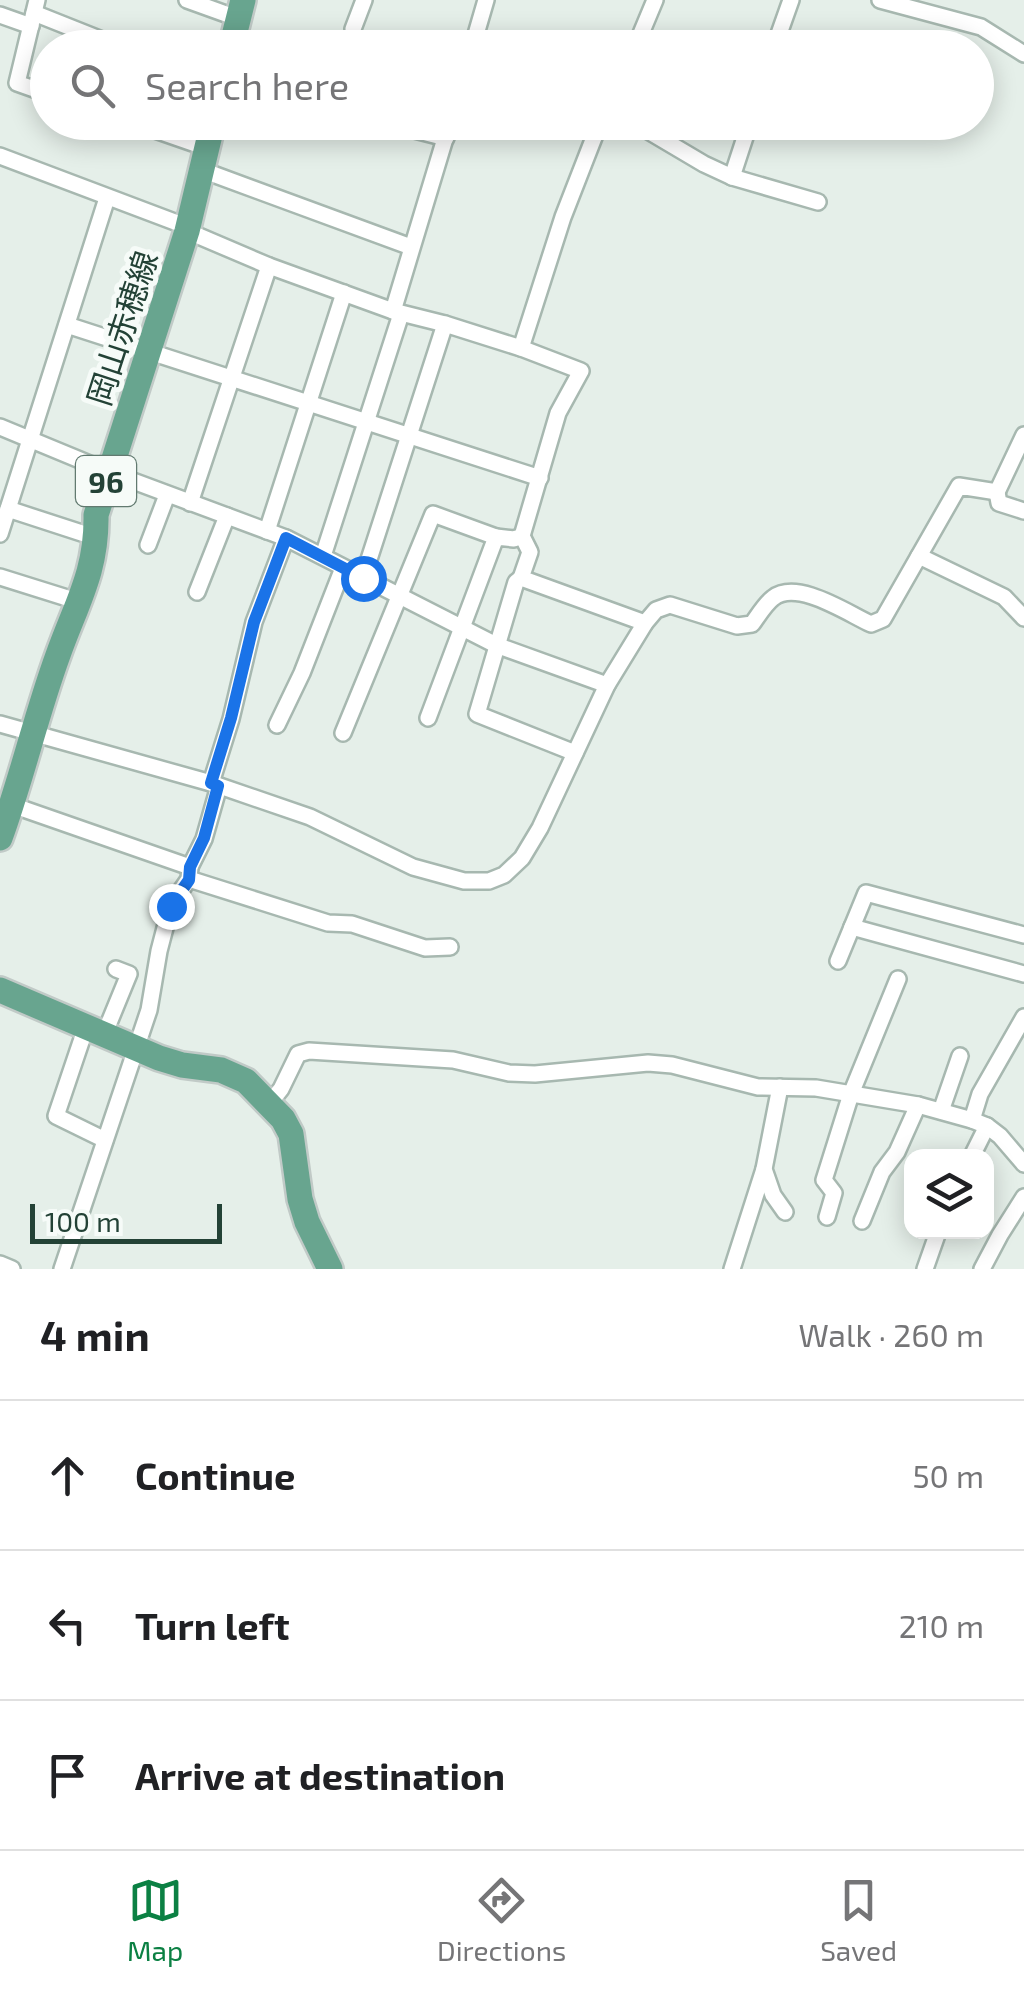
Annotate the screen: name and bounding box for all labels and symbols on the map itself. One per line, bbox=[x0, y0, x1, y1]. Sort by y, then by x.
street label: 岡山赤穂線 bbox=[78, 246, 164, 410]
road number: 96 bbox=[76, 456, 136, 506]
route start bbox=[341, 556, 387, 602]
route end bbox=[149, 884, 195, 930]
scale bar bbox=[30, 1199, 222, 1244]

